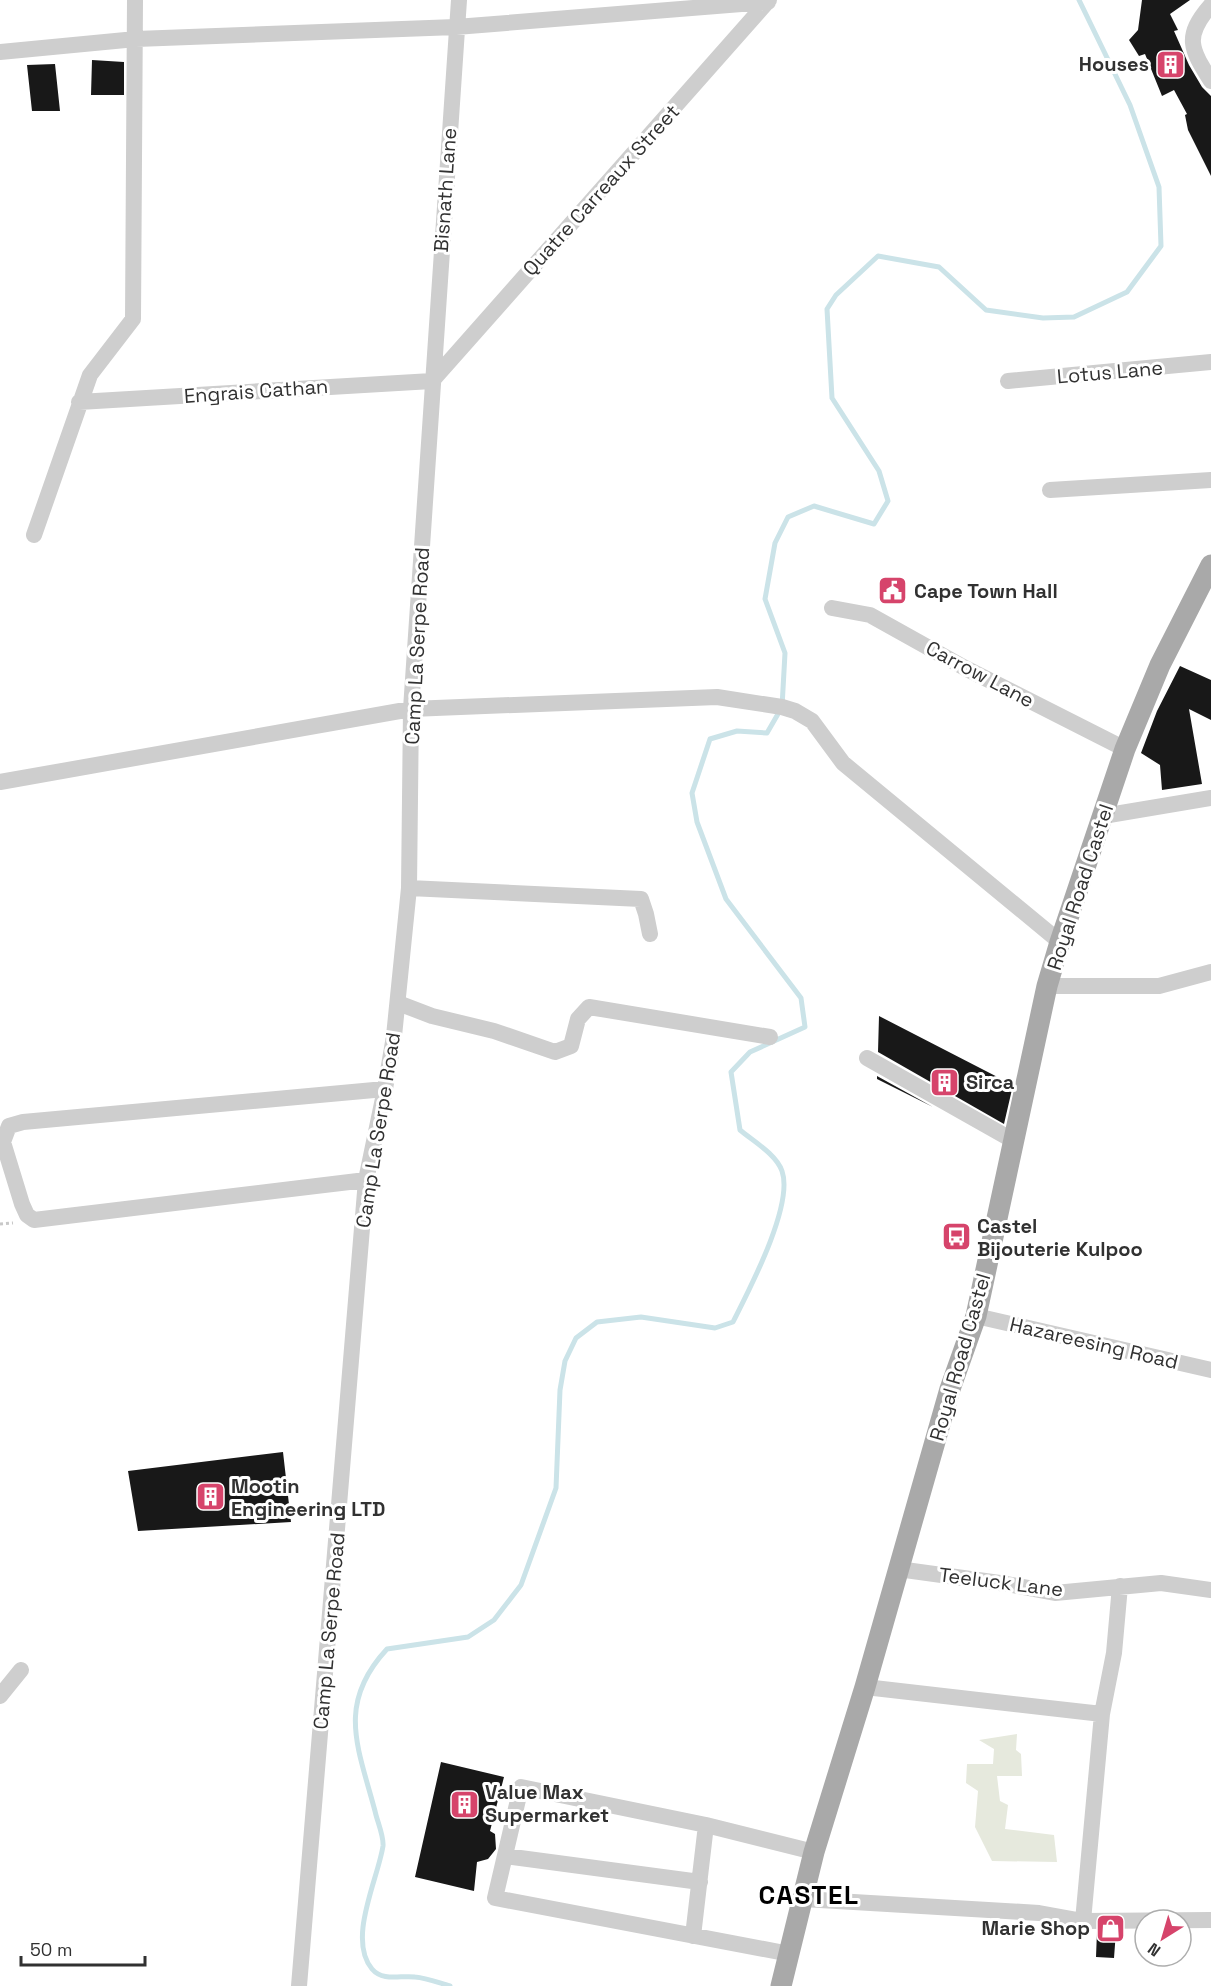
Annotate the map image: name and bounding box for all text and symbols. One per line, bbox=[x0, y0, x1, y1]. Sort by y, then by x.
building icon: Houses bbox=[1154, 48, 1186, 80]
place label: Houses bbox=[1079, 51, 1149, 77]
street label: Quatre Carreaux Street bbox=[517, 99, 685, 281]
street label: Bisnath Lane bbox=[428, 127, 462, 253]
street label: Lotus Lane bbox=[1056, 354, 1164, 390]
street label: Engrais Cathan bbox=[183, 373, 329, 409]
street label: Camp La Serpe Road bbox=[399, 547, 435, 745]
public building icon: Cape Town Hall bbox=[877, 575, 909, 607]
place label: Cape Town Hall bbox=[914, 578, 1058, 604]
street label: Carrow Lane bbox=[921, 635, 1039, 713]
street label: Royal Road Castel bbox=[1041, 801, 1119, 973]
street label: Camp La Serpe Road bbox=[350, 1030, 406, 1230]
building icon: Sirca bbox=[929, 1066, 961, 1098]
place label: Sirca bbox=[966, 1069, 1015, 1095]
place label: Castel Bijouterie Kulpoo bbox=[977, 1213, 1143, 1262]
bus stop icon: Castel Bijouterie Kulpoo bbox=[940, 1221, 972, 1253]
street label: Royal Road Castel bbox=[924, 1270, 996, 1444]
street label: Hazareesing Road bbox=[1007, 1311, 1181, 1375]
place label: Mootin Engineering LTD bbox=[231, 1473, 385, 1522]
building icon: Mootin Engineering LTD bbox=[194, 1481, 226, 1513]
street label: Camp La Serpe Road bbox=[307, 1531, 351, 1731]
street label: Teeluck Lane bbox=[937, 1561, 1065, 1603]
place label: Value Max Supermarket bbox=[485, 1779, 609, 1828]
building icon: Value Max Supermarket bbox=[448, 1788, 480, 1820]
district label: CASTEL bbox=[759, 1878, 860, 1912]
north arrow bbox=[1133, 1908, 1193, 1968]
shop icon: Marie Shop bbox=[1095, 1912, 1127, 1944]
place label: Marie Shop bbox=[982, 1915, 1090, 1941]
scale bar bbox=[21, 1929, 146, 1967]
text: 50 m bbox=[30, 1938, 72, 1961]
text: N bbox=[1144, 1938, 1165, 1961]

